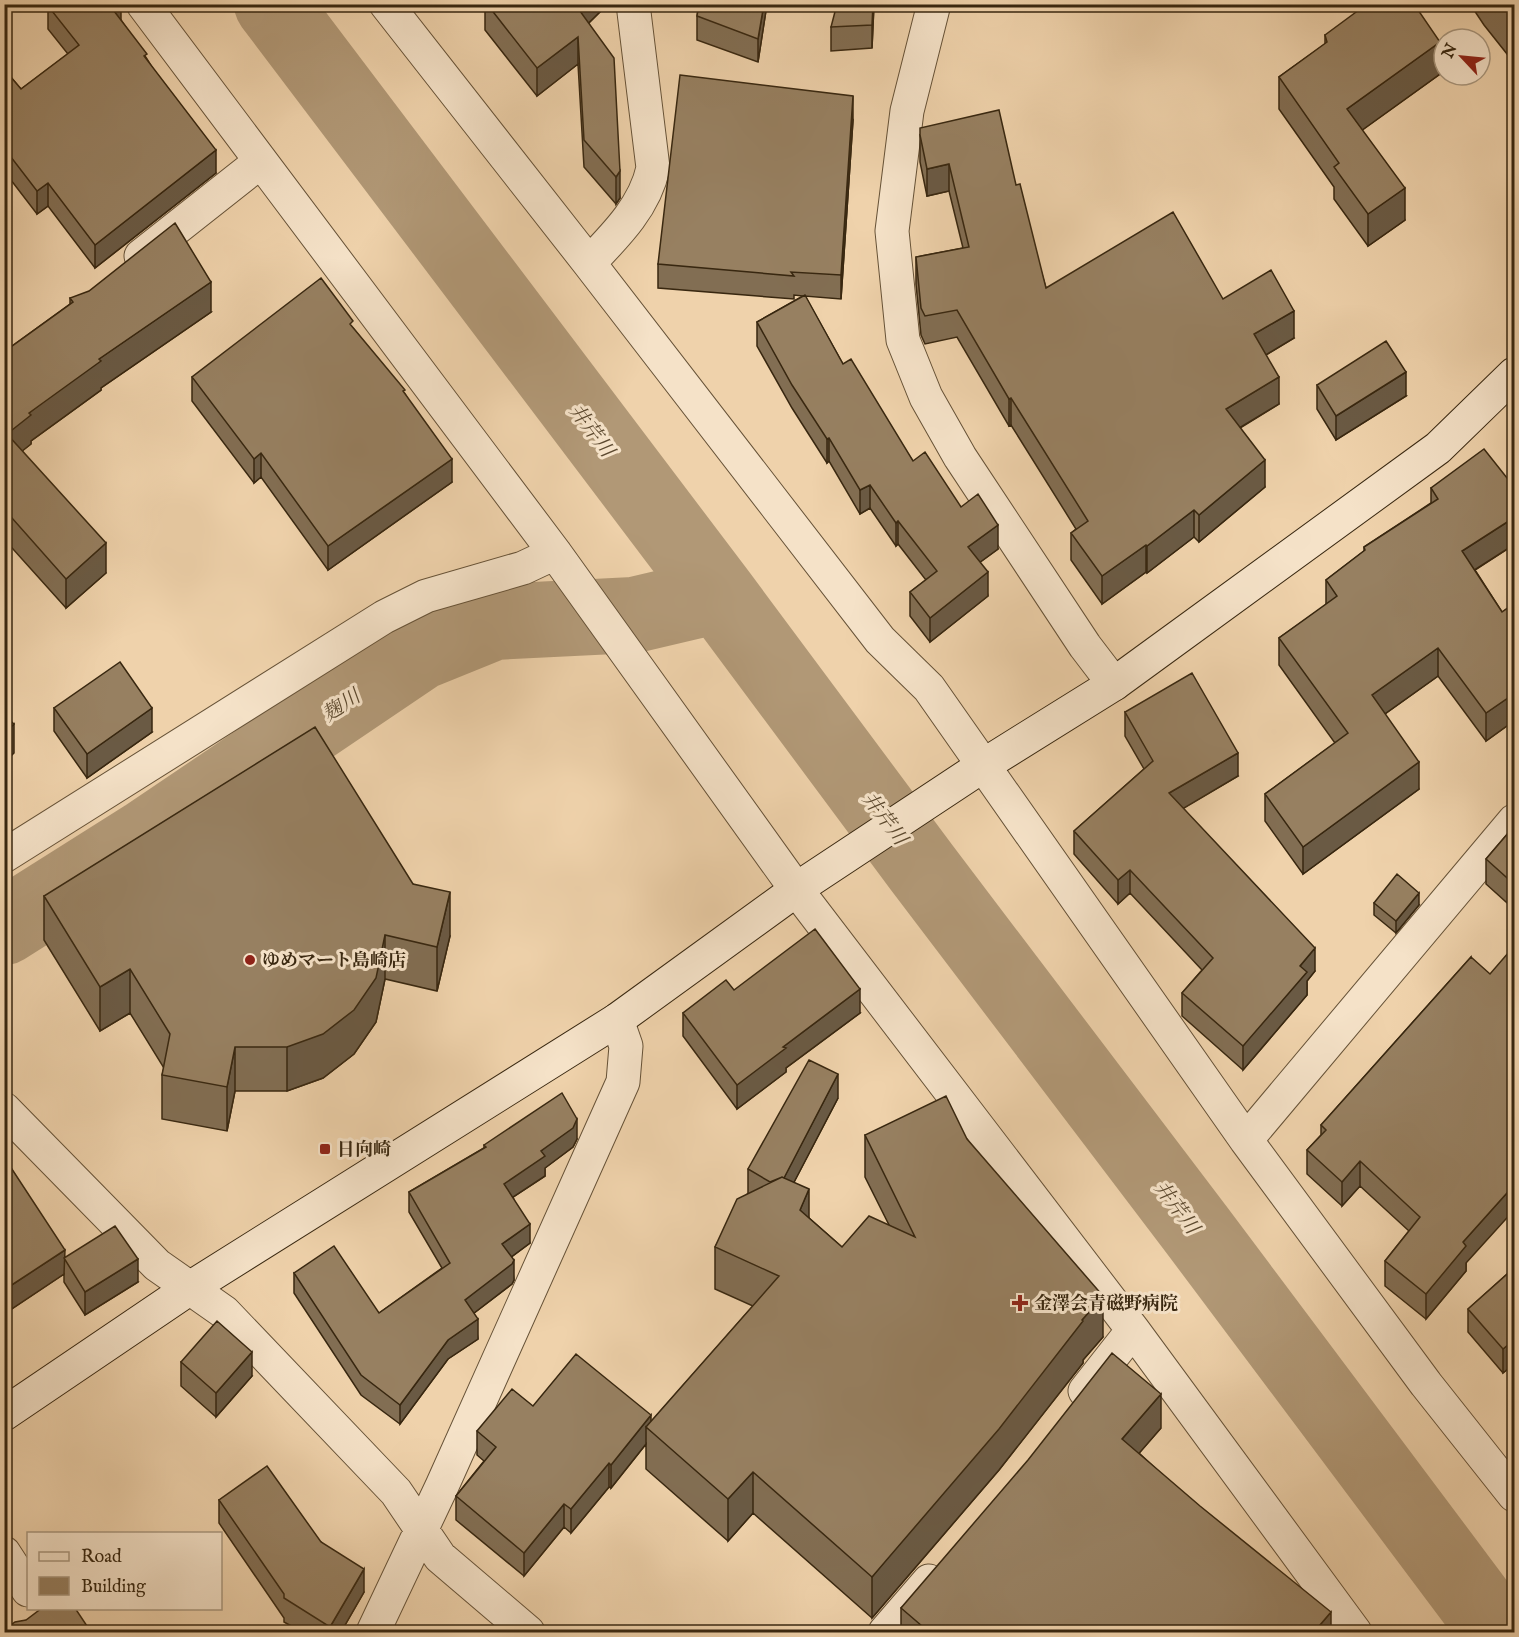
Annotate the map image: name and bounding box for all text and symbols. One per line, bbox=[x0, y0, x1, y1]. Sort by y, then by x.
north arrow bbox=[1432, 27, 1492, 87]
text: N bbox=[1438, 41, 1462, 63]
water label: 井芹川 bbox=[563, 399, 620, 464]
water label: 麹川 bbox=[318, 684, 367, 728]
water label: 井芹川 bbox=[856, 787, 913, 852]
place label: ゆめマート島崎店 bbox=[262, 950, 406, 973]
marker: ゆめマート島崎店 bbox=[243, 953, 257, 967]
place label: 日向崎 bbox=[337, 1139, 391, 1162]
marker: 日向崎 bbox=[318, 1142, 332, 1156]
water label: 井芹川 bbox=[1148, 1176, 1205, 1241]
place label: 金澤会青磁野病院 bbox=[1034, 1293, 1178, 1316]
marker: 金澤会青磁野病院 bbox=[1011, 1294, 1029, 1312]
legend bbox=[27, 1532, 222, 1610]
text: Road bbox=[81, 1546, 122, 1569]
text: Building bbox=[81, 1576, 146, 1599]

